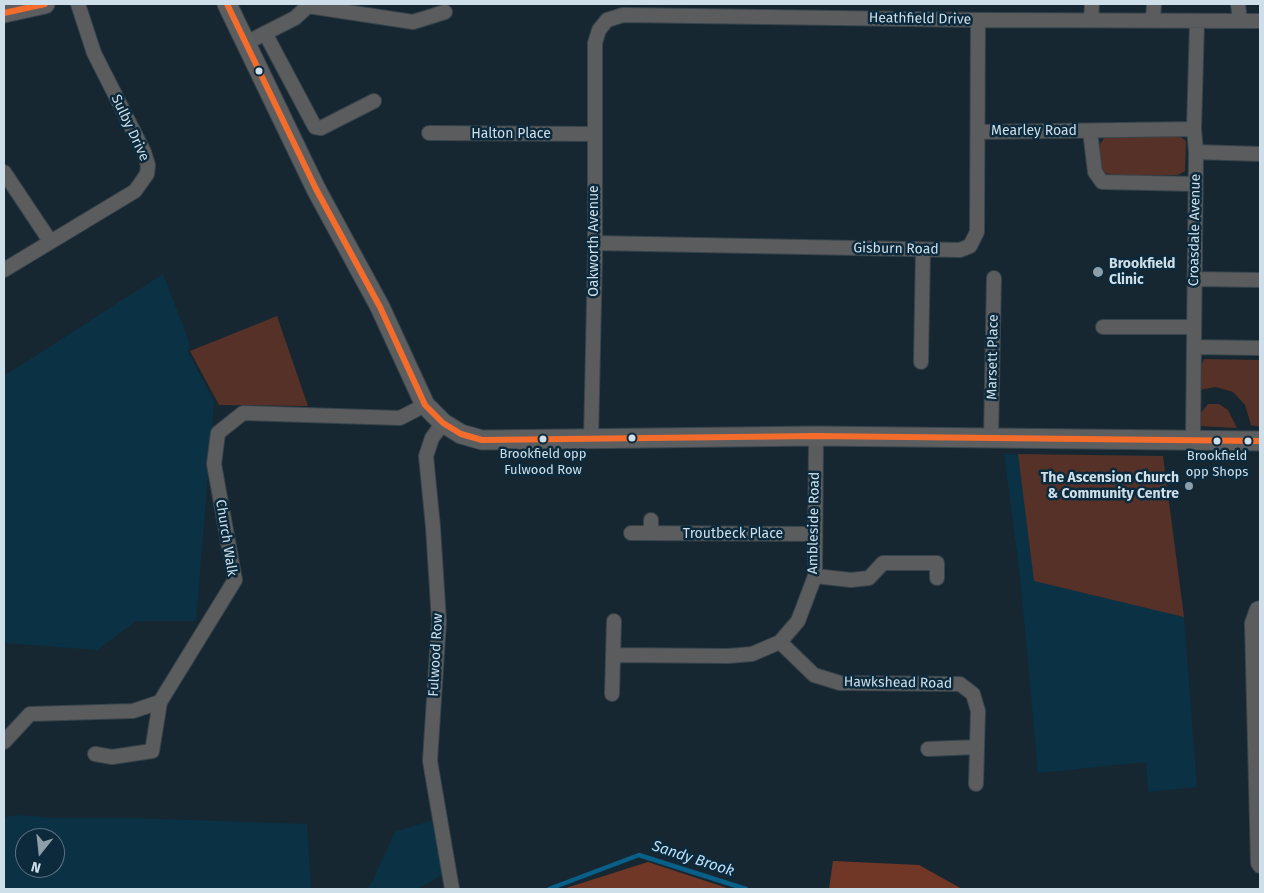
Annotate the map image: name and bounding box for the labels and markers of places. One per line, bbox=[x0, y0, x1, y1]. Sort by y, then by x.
unlabelled marker bbox=[254, 66, 264, 76]
place label: Brookfield Clinic bbox=[1109, 256, 1176, 288]
marker: Brookfield Clinic bbox=[1091, 265, 1105, 279]
unlabelled marker bbox=[627, 433, 637, 443]
marker: Brookfield opp Fulwood Row bbox=[538, 434, 548, 444]
marker: Brookfield opp Shops bbox=[1212, 436, 1222, 446]
unlabelled marker bbox=[1243, 436, 1253, 446]
place label: Brookfield opp Fulwood Row bbox=[500, 446, 586, 477]
place label: Brookfield opp Shops bbox=[1186, 448, 1248, 479]
place label: The Ascension Church & Community Centre bbox=[1041, 470, 1179, 502]
marker: The Ascension Church & Community Centre bbox=[1183, 480, 1195, 492]

